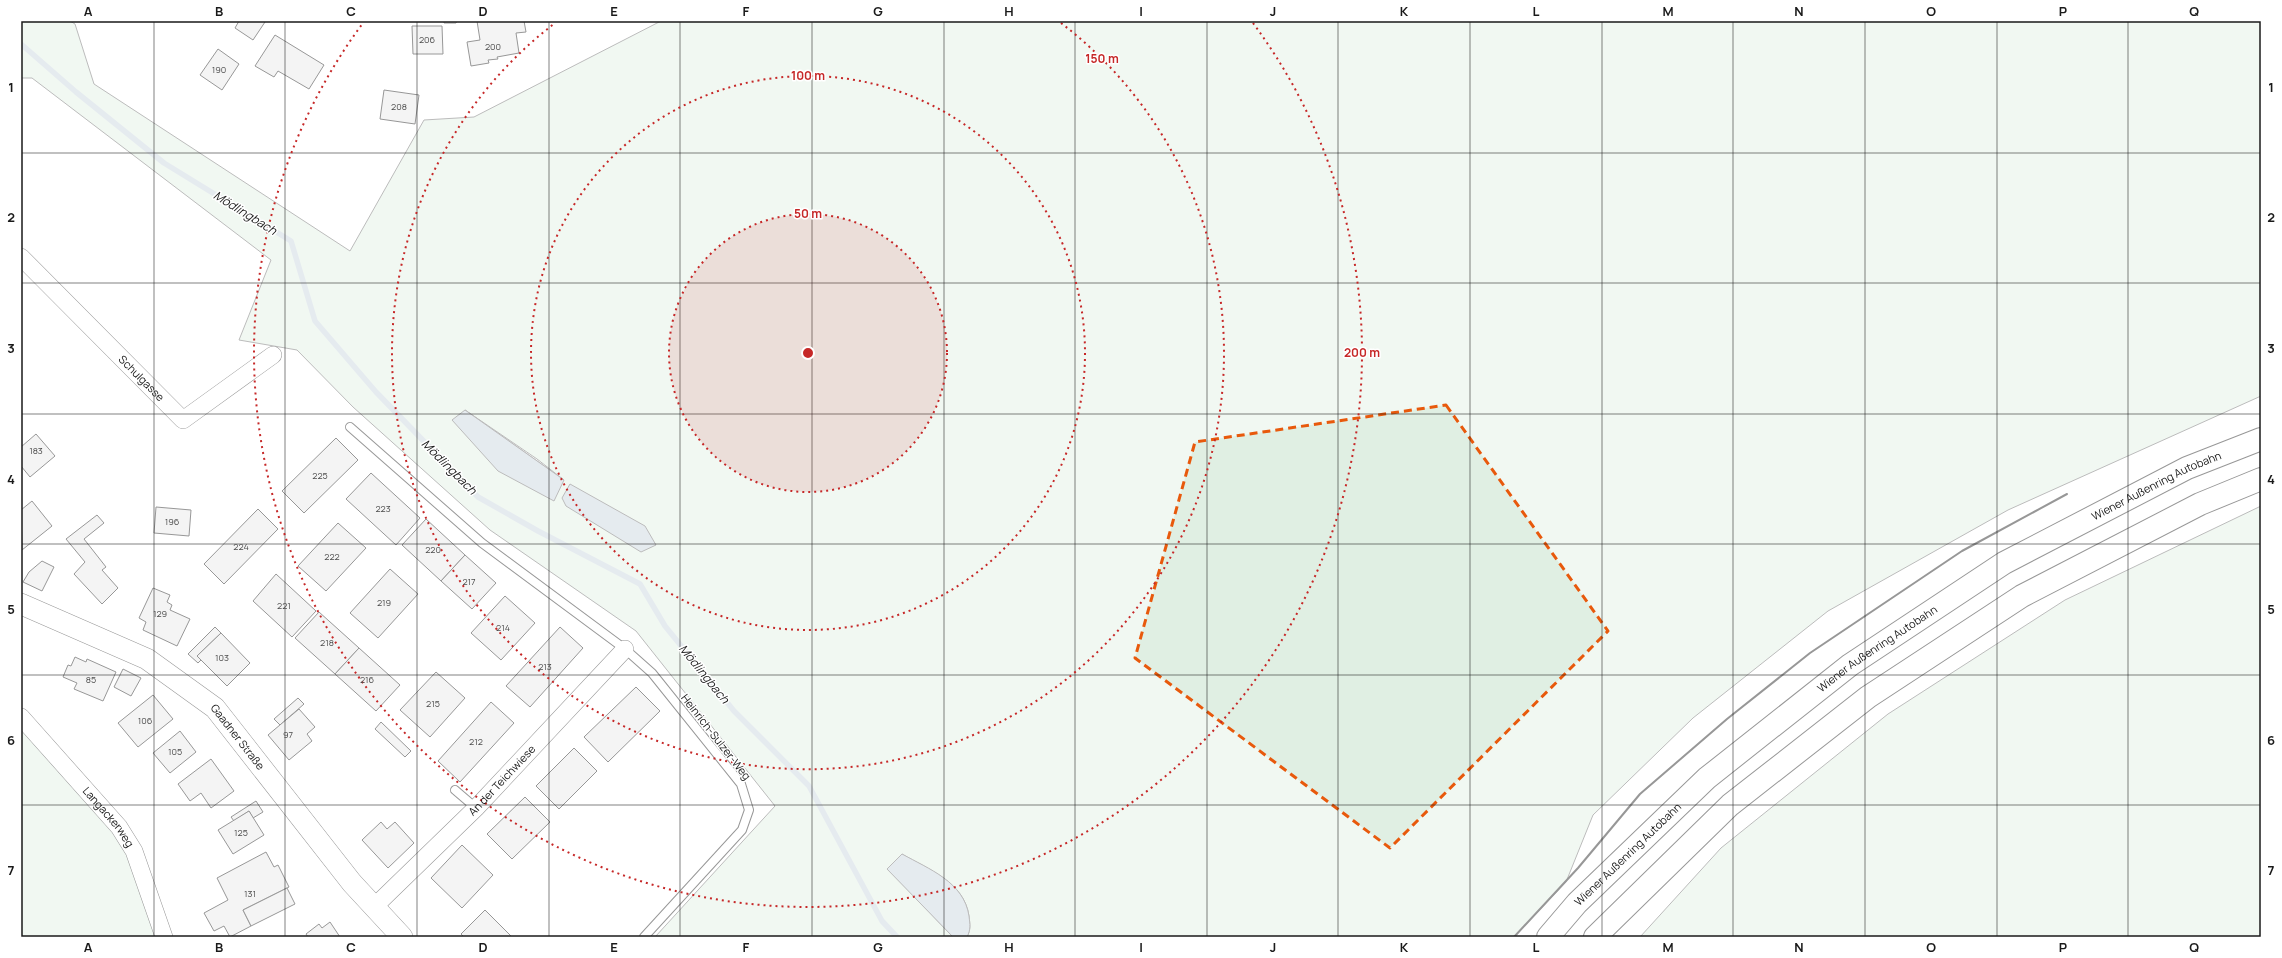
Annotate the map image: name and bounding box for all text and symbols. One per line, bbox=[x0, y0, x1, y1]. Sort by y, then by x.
text: A bbox=[84, 2, 93, 20]
text: B bbox=[215, 2, 223, 20]
text: C bbox=[346, 2, 356, 20]
text: D bbox=[478, 2, 488, 20]
text: E bbox=[610, 2, 618, 20]
text: F bbox=[743, 2, 750, 20]
text: G bbox=[873, 2, 883, 20]
text: H bbox=[1004, 2, 1014, 20]
text: I bbox=[1139, 2, 1143, 20]
text: J bbox=[1270, 2, 1276, 20]
text: K bbox=[1400, 2, 1409, 20]
text: L bbox=[1533, 2, 1540, 20]
text: M bbox=[1662, 2, 1674, 20]
text: N bbox=[1794, 2, 1804, 20]
text: O bbox=[1926, 2, 1936, 20]
text: P bbox=[2059, 2, 2067, 20]
text: Q bbox=[2189, 2, 2199, 20]
house number: 206 bbox=[419, 33, 436, 46]
house number: 200 bbox=[485, 40, 501, 53]
text: 150 m bbox=[1085, 50, 1119, 67]
house number: 190 bbox=[212, 63, 226, 76]
text: 100 m bbox=[791, 67, 825, 84]
text: 1 bbox=[8, 78, 14, 96]
text: 1 bbox=[2268, 78, 2274, 96]
house number: 208 bbox=[391, 100, 407, 113]
water label: Mödlingbach bbox=[210, 186, 281, 239]
text: 50 m bbox=[794, 205, 822, 222]
text: 2 bbox=[7, 208, 15, 226]
text: 2 bbox=[2267, 208, 2275, 226]
text: 3 bbox=[7, 339, 15, 357]
text: 3 bbox=[2267, 339, 2275, 357]
text: 200 m bbox=[1344, 344, 1380, 361]
centre of rings bbox=[801, 346, 815, 360]
street label: Schulgasse bbox=[116, 352, 168, 405]
water label: Mödlingbach bbox=[418, 435, 481, 499]
house number: 183 bbox=[29, 444, 43, 457]
street label: Wiener Außenring Autobahn bbox=[2089, 447, 2223, 523]
house number: 225 bbox=[312, 469, 328, 482]
text: 4 bbox=[7, 470, 15, 488]
text: 4 bbox=[2267, 470, 2275, 488]
house number: 223 bbox=[375, 502, 391, 515]
house number: 196 bbox=[165, 515, 180, 528]
house number: 224 bbox=[233, 540, 249, 553]
house number: 220 bbox=[425, 543, 441, 556]
house number: 222 bbox=[324, 550, 340, 563]
house number: 217 bbox=[462, 575, 476, 588]
house number: 219 bbox=[377, 596, 391, 609]
house number: 221 bbox=[277, 599, 291, 612]
text: 5 bbox=[7, 600, 15, 618]
text: 5 bbox=[2267, 600, 2275, 618]
street label: Wiener Außenring Autobahn bbox=[1814, 601, 1940, 695]
house number: 129 bbox=[153, 607, 167, 620]
house number: 214 bbox=[496, 621, 510, 634]
house number: 218 bbox=[320, 636, 334, 649]
water label: Mödlingbach bbox=[675, 640, 734, 708]
house number: 103 bbox=[215, 651, 229, 664]
house number: 213 bbox=[538, 660, 552, 673]
house number: 85 bbox=[86, 673, 96, 686]
house number: 216 bbox=[360, 673, 375, 686]
street label: Heinrich-Sulzer-Weg bbox=[678, 691, 755, 783]
house number: 215 bbox=[426, 697, 440, 710]
street label: Gaadner Straße bbox=[208, 701, 269, 773]
house number: 106 bbox=[138, 714, 153, 727]
house number: 97 bbox=[283, 728, 293, 741]
text: 6 bbox=[7, 731, 15, 749]
text: 6 bbox=[2267, 731, 2275, 749]
house number: 212 bbox=[469, 735, 483, 748]
street label: An der Teichwiese bbox=[465, 741, 539, 819]
house number: 105 bbox=[168, 745, 182, 758]
street label: Langackerweg bbox=[80, 783, 138, 850]
street label: Wiener Außenring Autobahn bbox=[1571, 799, 1684, 909]
house number: 125 bbox=[234, 826, 248, 839]
text: 7 bbox=[8, 861, 15, 879]
text: 7 bbox=[2268, 861, 2275, 879]
house number: 131 bbox=[244, 887, 256, 900]
text: A bbox=[84, 938, 93, 956]
text: B bbox=[215, 938, 223, 956]
text: C bbox=[346, 938, 356, 956]
text: D bbox=[478, 938, 488, 956]
text: E bbox=[610, 938, 618, 956]
text: F bbox=[743, 938, 750, 956]
text: G bbox=[873, 938, 883, 956]
text: H bbox=[1004, 938, 1014, 956]
text: I bbox=[1139, 938, 1143, 956]
text: J bbox=[1270, 938, 1276, 956]
text: K bbox=[1400, 938, 1409, 956]
text: L bbox=[1533, 938, 1540, 956]
text: M bbox=[1662, 938, 1674, 956]
text: N bbox=[1794, 938, 1804, 956]
text: O bbox=[1926, 938, 1936, 956]
text: P bbox=[2059, 938, 2067, 956]
text: Q bbox=[2189, 938, 2199, 956]

